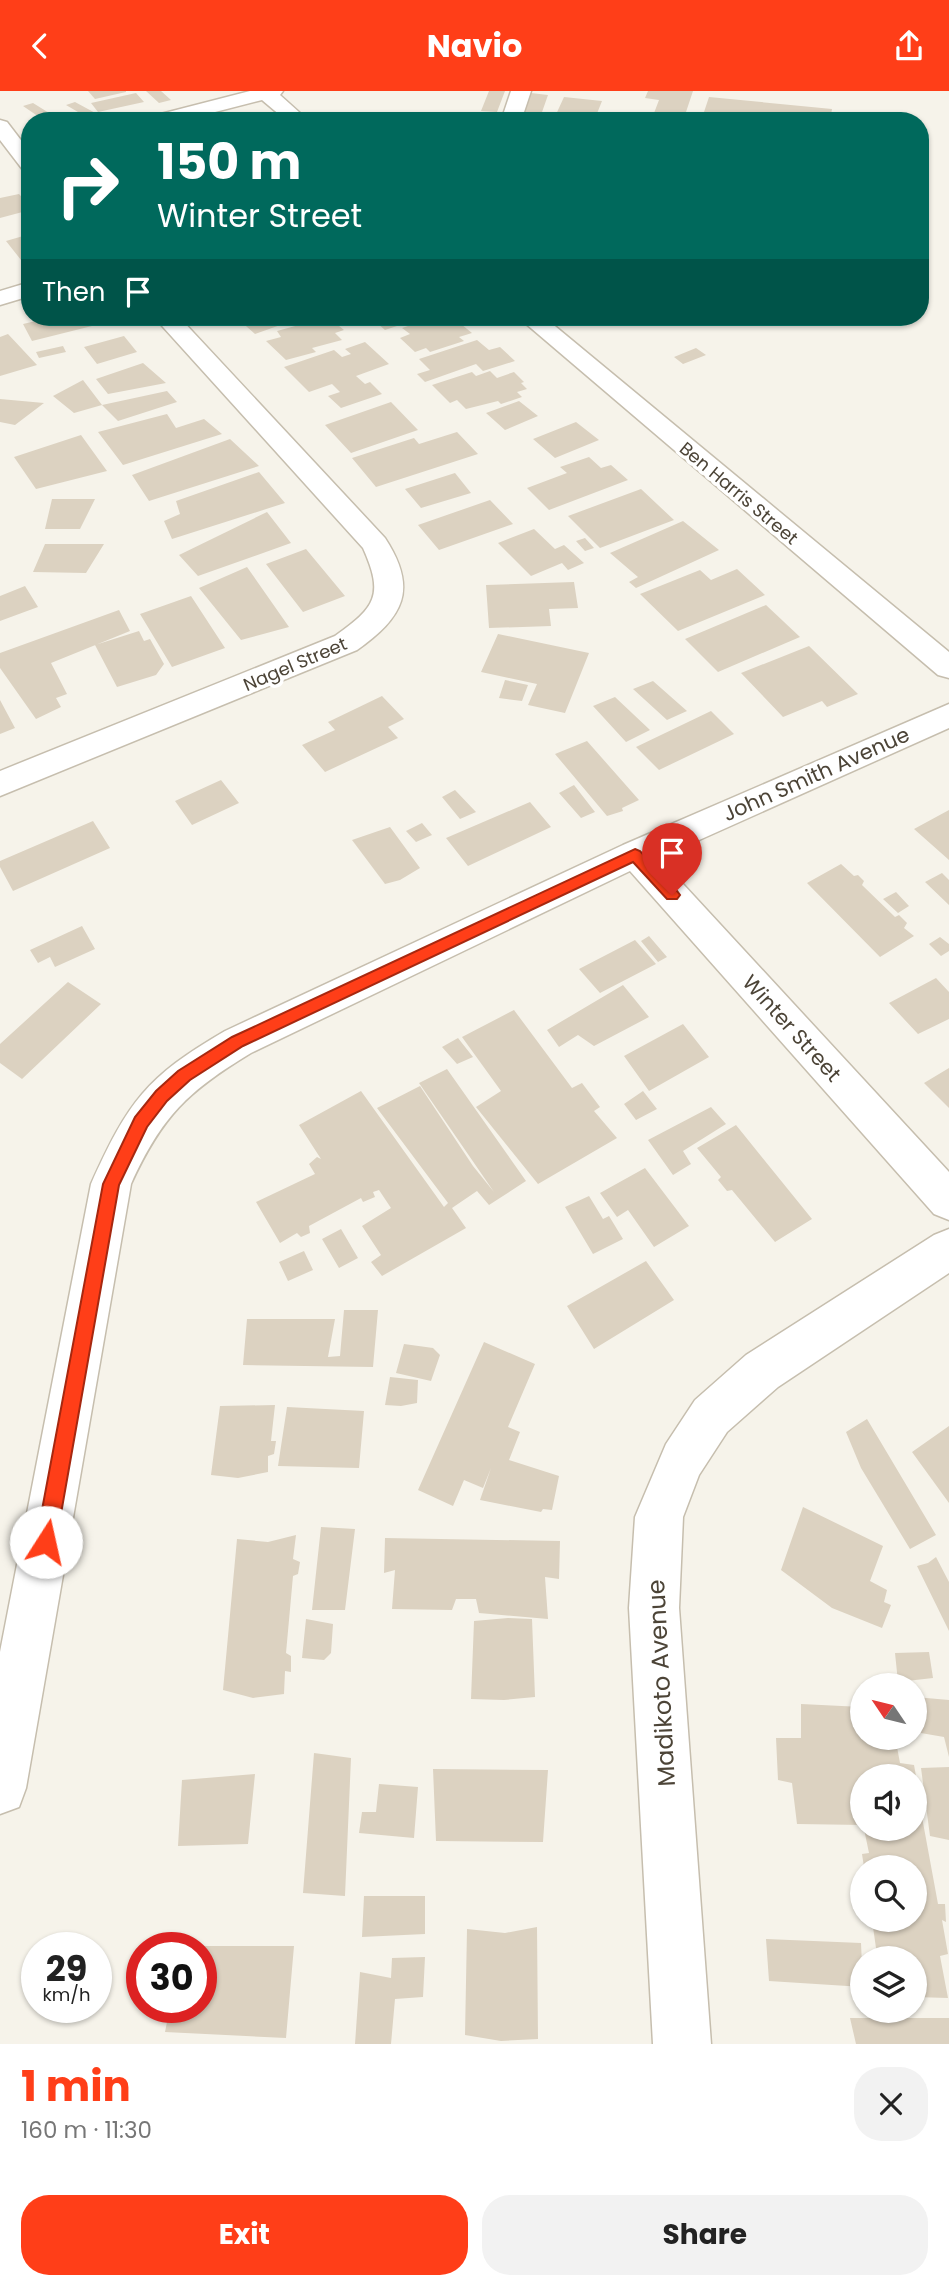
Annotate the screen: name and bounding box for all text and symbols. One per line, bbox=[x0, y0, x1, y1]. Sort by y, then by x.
text: Navio bbox=[427, 23, 522, 68]
icon: back bbox=[21, 27, 59, 65]
icon: share bbox=[890, 27, 928, 65]
text: 150 m bbox=[157, 128, 302, 196]
icon: right bbox=[42, 140, 133, 231]
text: Winter Street bbox=[157, 193, 362, 238]
icon: arrive bbox=[119, 273, 157, 311]
text: Then bbox=[42, 274, 105, 310]
street label: Ben Harris Street bbox=[674, 436, 804, 550]
street label: Nagel Street bbox=[239, 631, 351, 697]
street label: John Smith Avenue bbox=[718, 720, 914, 828]
pin bbox=[642, 823, 702, 895]
icon: arrive bbox=[653, 834, 691, 872]
street label: Winter Street bbox=[736, 968, 848, 1088]
position arrow bbox=[9, 1505, 83, 1579]
street label: Madikoto Avenue bbox=[639, 1579, 683, 1787]
north arrow bbox=[850, 1673, 928, 1750]
map controls bbox=[850, 1673, 927, 2023]
button: sound bbox=[850, 1764, 927, 1841]
button: search bbox=[850, 1855, 927, 1932]
speed limit sign: 30 bbox=[126, 1932, 217, 2023]
text: 29 bbox=[46, 1944, 87, 1993]
button: layers bbox=[850, 1946, 927, 2023]
text: km/h bbox=[43, 1982, 90, 2007]
text: 1 min bbox=[21, 2057, 131, 2116]
button: close bbox=[854, 2067, 928, 2141]
text: 160 m · 11:30 bbox=[21, 2114, 152, 2146]
button: Exit bbox=[21, 2195, 468, 2275]
button: Share bbox=[482, 2195, 928, 2275]

